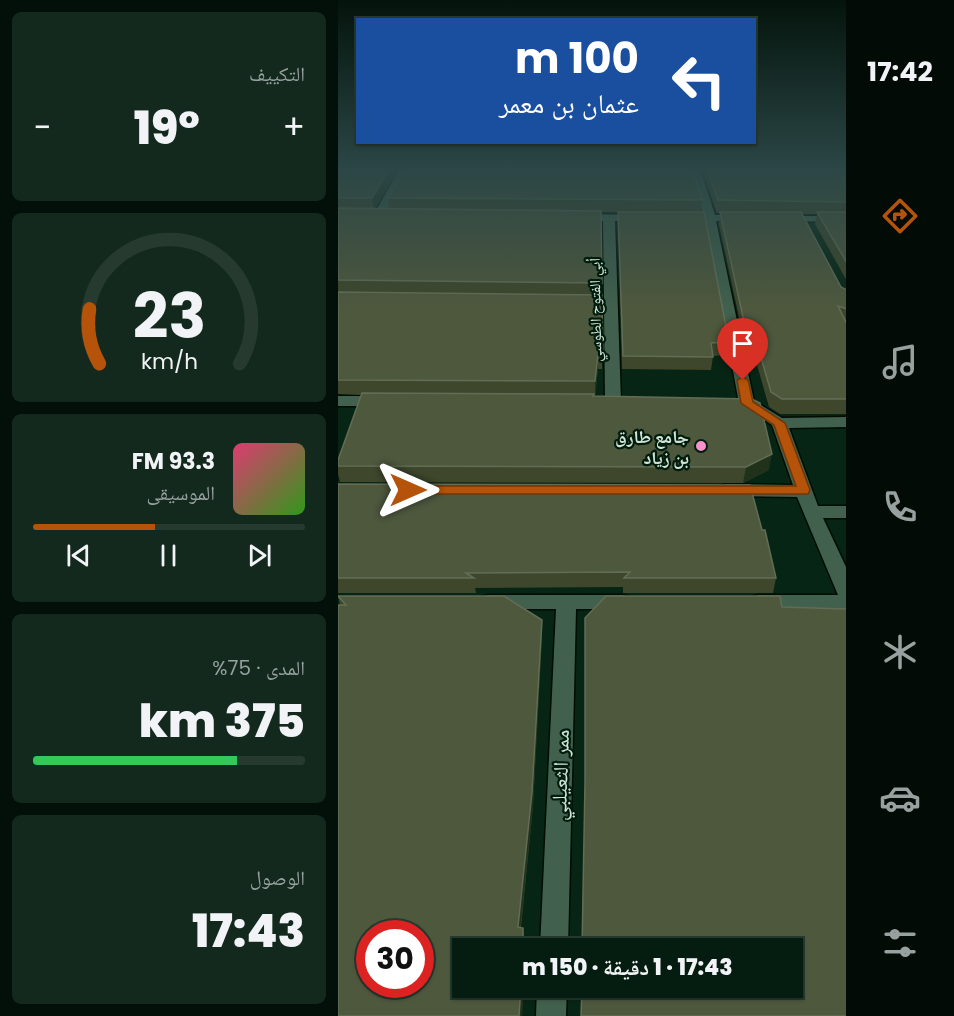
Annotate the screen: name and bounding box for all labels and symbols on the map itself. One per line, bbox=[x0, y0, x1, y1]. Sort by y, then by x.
street label: أبي الفتوح الطوسي bbox=[584, 258, 608, 362]
pin bbox=[717, 318, 768, 380]
place label: جامع طارق بن زياد bbox=[615, 424, 689, 470]
marker: جامع طارق بن زياد bbox=[694, 439, 708, 453]
position arrow bbox=[376, 458, 440, 522]
street label: ممر الثعيلبي bbox=[544, 729, 578, 821]
speed limit sign: 30 bbox=[356, 920, 434, 998]

